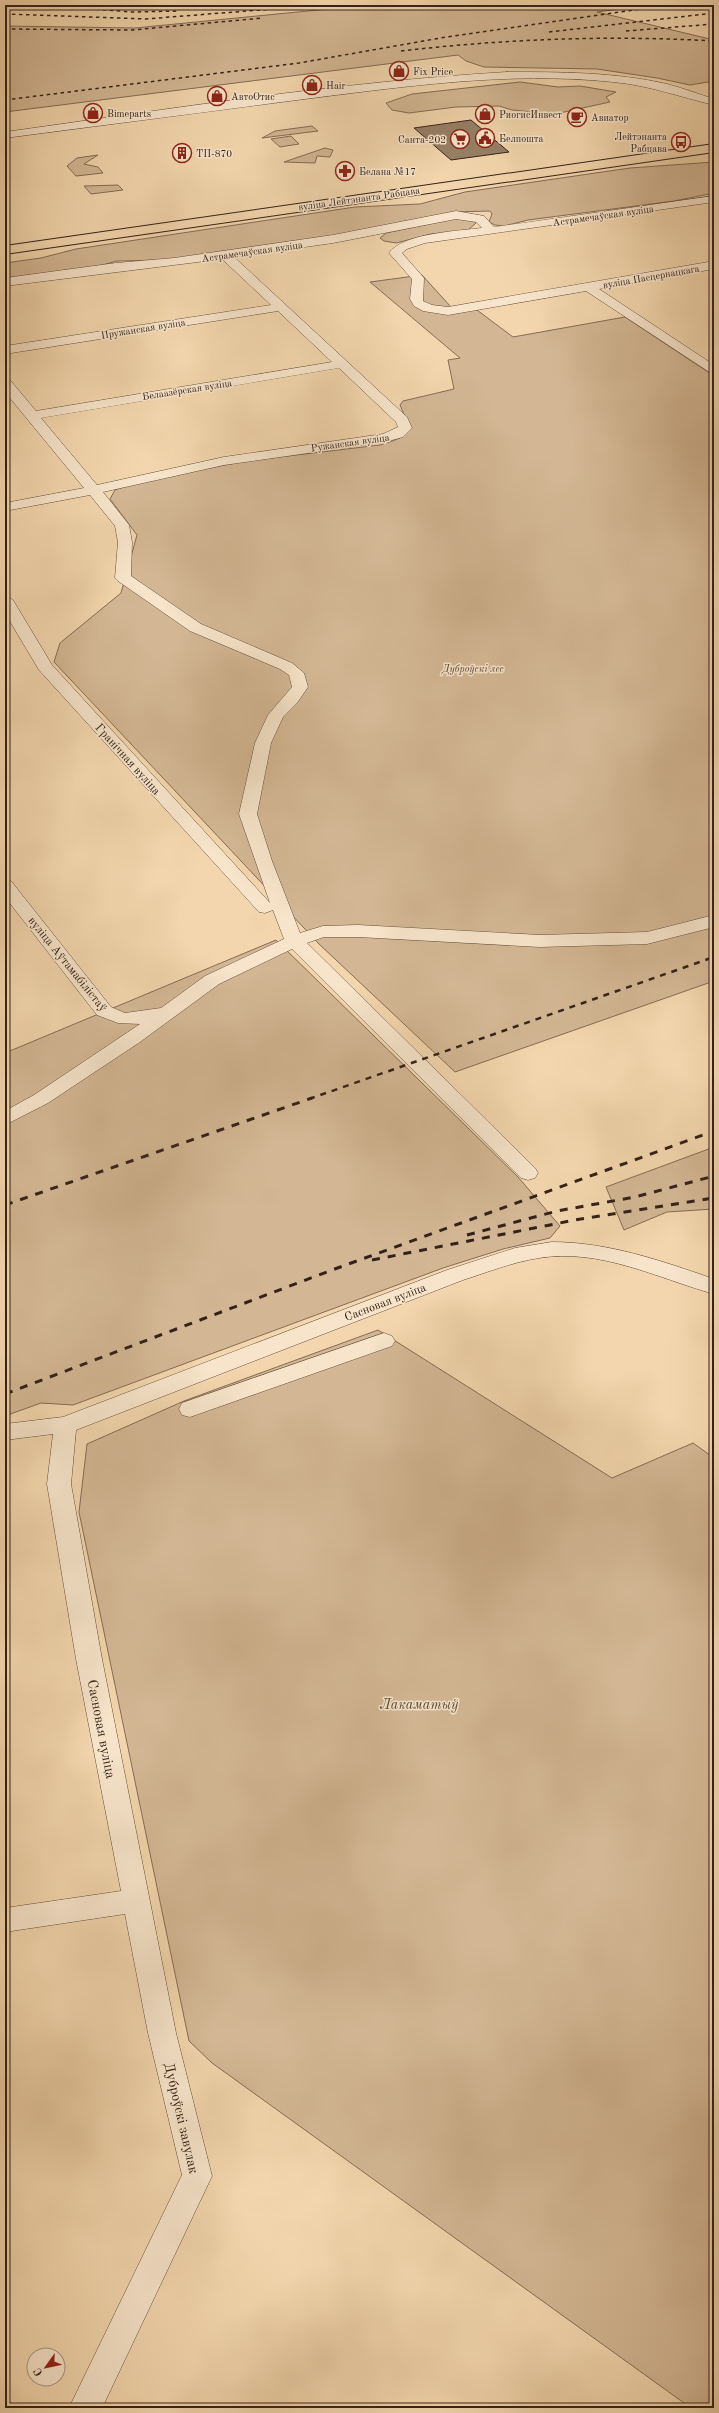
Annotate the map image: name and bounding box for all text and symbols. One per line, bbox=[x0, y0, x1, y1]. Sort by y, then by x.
shop icon: Fix Price bbox=[388, 60, 410, 82]
place label: Fix Price bbox=[413, 67, 453, 77]
shop icon: Hair bbox=[301, 74, 323, 96]
place label: Hair bbox=[326, 81, 346, 91]
shop icon: АвтоОтис bbox=[206, 85, 228, 107]
place label: АвтоОтис bbox=[231, 92, 275, 102]
shop icon: Bimeparts bbox=[82, 102, 104, 124]
shop icon: РиогисИнвест bbox=[474, 103, 496, 125]
cafe icon: Авиатор bbox=[566, 106, 588, 128]
place label: Bimeparts bbox=[107, 109, 151, 119]
place label: РиогисИнвест bbox=[499, 110, 562, 120]
place label: Авиатор bbox=[591, 113, 629, 123]
public building icon: Белпошта bbox=[474, 127, 496, 149]
supermarket icon: Санта-202 bbox=[449, 128, 471, 150]
bus stop icon: Лейтэнанта Рабцава bbox=[670, 131, 692, 153]
place label: Лейтэнанта Рабцава bbox=[614, 132, 667, 154]
place label: Белпошта bbox=[499, 134, 543, 144]
place label: Санта-202 bbox=[398, 135, 446, 145]
building icon: ТП-870 bbox=[171, 142, 193, 164]
place label: ТП-870 bbox=[196, 149, 232, 159]
pharmacy icon: Белана №17 bbox=[334, 160, 356, 182]
place label: Белана №17 bbox=[359, 167, 416, 177]
street label: вуліца Лейтэнанта Рабцава bbox=[298, 185, 421, 212]
street label: Астрамечаўская вуліца bbox=[552, 204, 654, 228]
street label: Астрамечаўская вуліца bbox=[201, 240, 303, 264]
street label: вуліца Пасцернацкага bbox=[602, 264, 700, 290]
street label: Пружанская вуліца bbox=[100, 317, 186, 341]
street label: Белаазёрская вуліца bbox=[142, 378, 233, 402]
street label: Ружанская вуліца bbox=[310, 433, 390, 453]
park label: Дуброўскі лес bbox=[440, 664, 504, 675]
street label: Гранічная вуліца bbox=[92, 721, 163, 798]
street label: вуліца Аўтамабілістаў bbox=[25, 914, 110, 1015]
street label: Сасновая вуліца bbox=[343, 1281, 428, 1324]
street label: Сасновая вуліца bbox=[85, 1678, 118, 1780]
park label: Лакаматыў bbox=[380, 1698, 459, 1713]
street label: Дуброўскі завулак bbox=[161, 2061, 201, 2175]
north arrow bbox=[26, 2347, 66, 2387]
text: С bbox=[32, 2366, 45, 2378]

